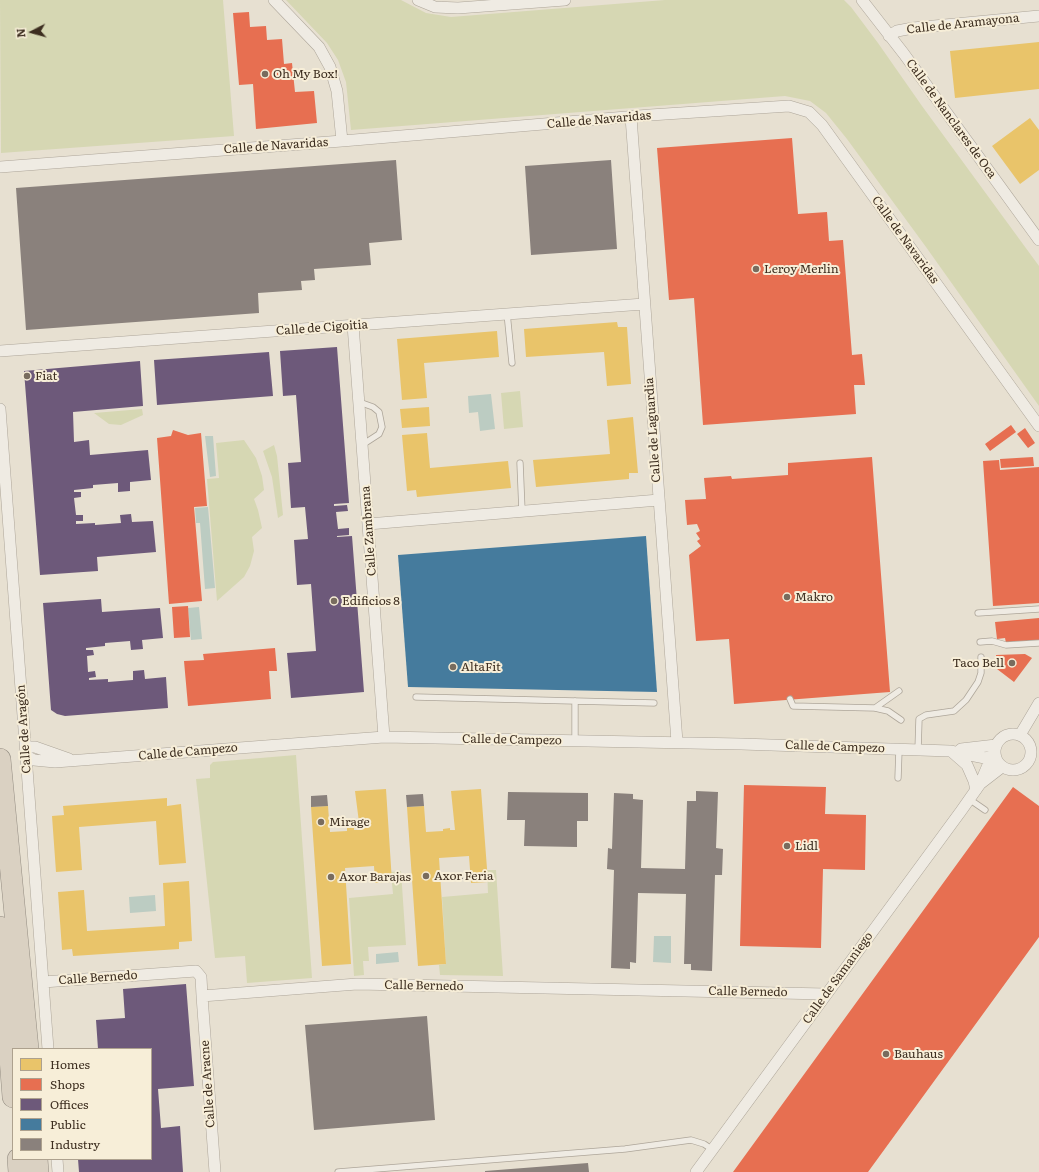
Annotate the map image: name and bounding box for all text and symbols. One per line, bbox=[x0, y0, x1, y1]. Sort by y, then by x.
street label: Calle de Aramayona bbox=[906, 11, 1020, 37]
north arrow bbox=[12, 12, 52, 52]
text: N bbox=[12, 28, 29, 39]
street label: Calle de Nanclares de Oca bbox=[903, 57, 999, 181]
place label: Oh My Box! bbox=[273, 67, 338, 81]
marker: Oh My Box! bbox=[260, 69, 270, 79]
street label: Calle de Navaridas bbox=[546, 108, 652, 132]
street label: Calle de Navaridas bbox=[223, 135, 329, 157]
street label: Calle de Navaridas bbox=[868, 193, 942, 287]
place label: Leroy Merlin bbox=[764, 262, 839, 276]
marker: Leroy Merlin bbox=[751, 264, 761, 274]
street label: Calle de Cigoitia bbox=[276, 318, 368, 338]
place label: Fiat bbox=[35, 369, 57, 383]
marker: Fiat bbox=[22, 371, 32, 381]
street label: Calle de Laguardia bbox=[642, 377, 664, 483]
street label: Calle Zambrana bbox=[359, 485, 379, 577]
place label: Makro bbox=[795, 590, 833, 604]
marker: Makro bbox=[782, 592, 792, 602]
place label: Edificios 8 bbox=[342, 594, 400, 608]
marker: Edificios 8 bbox=[329, 596, 339, 606]
place label: Taco Bell bbox=[952, 656, 1004, 670]
marker: Taco Bell bbox=[1007, 658, 1017, 668]
place label: AltaFit bbox=[461, 660, 501, 674]
marker: AltaFit bbox=[448, 662, 458, 672]
street label: Calle de Aragón bbox=[14, 684, 34, 774]
street label: Calle de Campezo bbox=[462, 732, 562, 748]
street label: Calle de Campezo bbox=[785, 738, 885, 756]
street label: Calle de Campezo bbox=[138, 740, 238, 764]
place label: Mirage bbox=[329, 815, 370, 829]
marker: Mirage bbox=[316, 817, 326, 827]
place label: Lidl bbox=[795, 839, 818, 853]
marker: Lidl bbox=[782, 841, 792, 851]
place label: Axor Feria bbox=[434, 869, 494, 883]
place label: Axor Barajas bbox=[339, 870, 411, 884]
marker: Axor Feria bbox=[421, 871, 431, 881]
marker: Axor Barajas bbox=[326, 872, 336, 882]
street label: Calle de Samaniego bbox=[800, 929, 876, 1027]
street label: Calle Bernedo bbox=[58, 968, 138, 988]
street label: Calle Bernedo bbox=[384, 978, 464, 994]
street label: Calle Bernedo bbox=[708, 984, 788, 1000]
street label: Calle de Aracne bbox=[198, 1040, 218, 1128]
place label: Bauhaus bbox=[894, 1047, 943, 1061]
legend bbox=[12, 1048, 152, 1160]
marker: Bauhaus bbox=[881, 1049, 891, 1059]
text: Homes bbox=[50, 1055, 90, 1073]
text: Shops bbox=[50, 1075, 85, 1093]
text: Offices bbox=[50, 1095, 88, 1113]
text: Public bbox=[50, 1115, 86, 1133]
text: Industry bbox=[50, 1135, 100, 1153]

